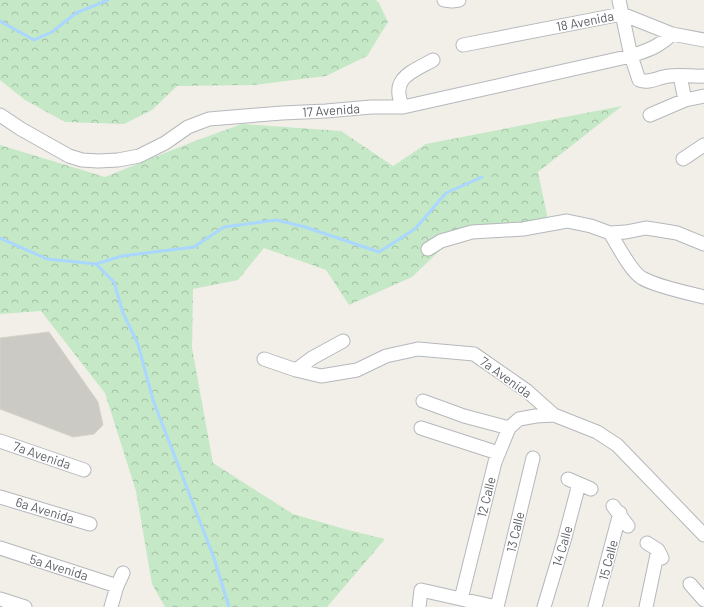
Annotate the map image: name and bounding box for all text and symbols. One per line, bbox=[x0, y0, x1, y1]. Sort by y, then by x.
street label: 18 Avenida bbox=[555, 8, 615, 34]
street label: 17 Avenida bbox=[302, 100, 360, 120]
street label: 7a Avenida bbox=[477, 353, 535, 401]
street label: 7a Avenida bbox=[11, 438, 73, 472]
street label: 12 Calle bbox=[473, 475, 499, 519]
street label: 6a Avenida bbox=[14, 494, 76, 526]
street label: 13 Calle bbox=[503, 510, 527, 554]
street label: 14 Calle bbox=[549, 524, 575, 568]
street label: 15 Calle bbox=[595, 538, 621, 582]
street label: 5a Avenida bbox=[28, 551, 90, 583]

